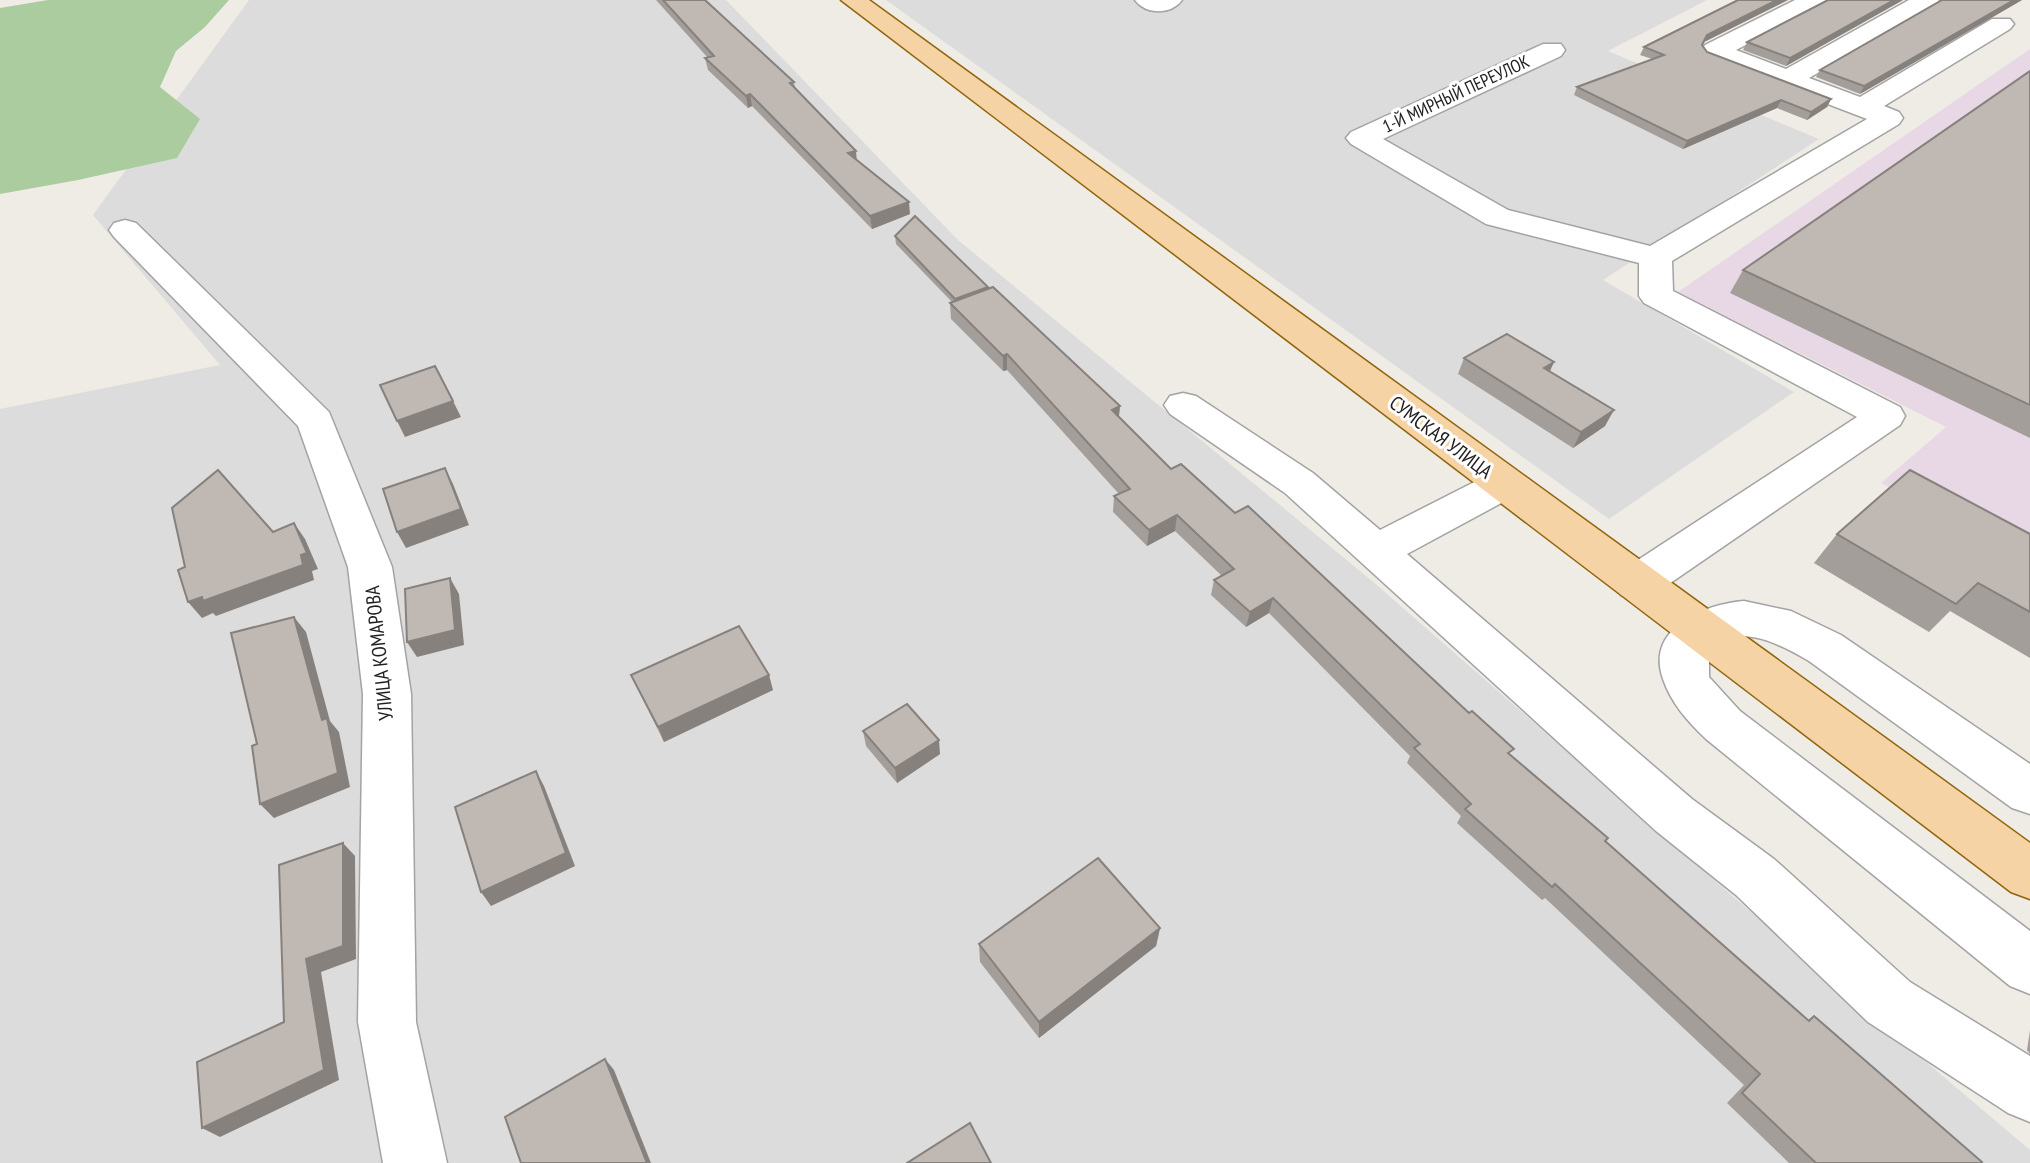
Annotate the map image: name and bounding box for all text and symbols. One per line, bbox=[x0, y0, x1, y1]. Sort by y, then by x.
street label: 1-Й МИРНЫЙ ПЕРЕУЛОК bbox=[1379, 49, 1533, 138]
street label: СУМСКАЯ УЛИЦА bbox=[1384, 390, 1498, 484]
street label: УЛИЦА КОМАРОВА bbox=[359, 584, 399, 722]

